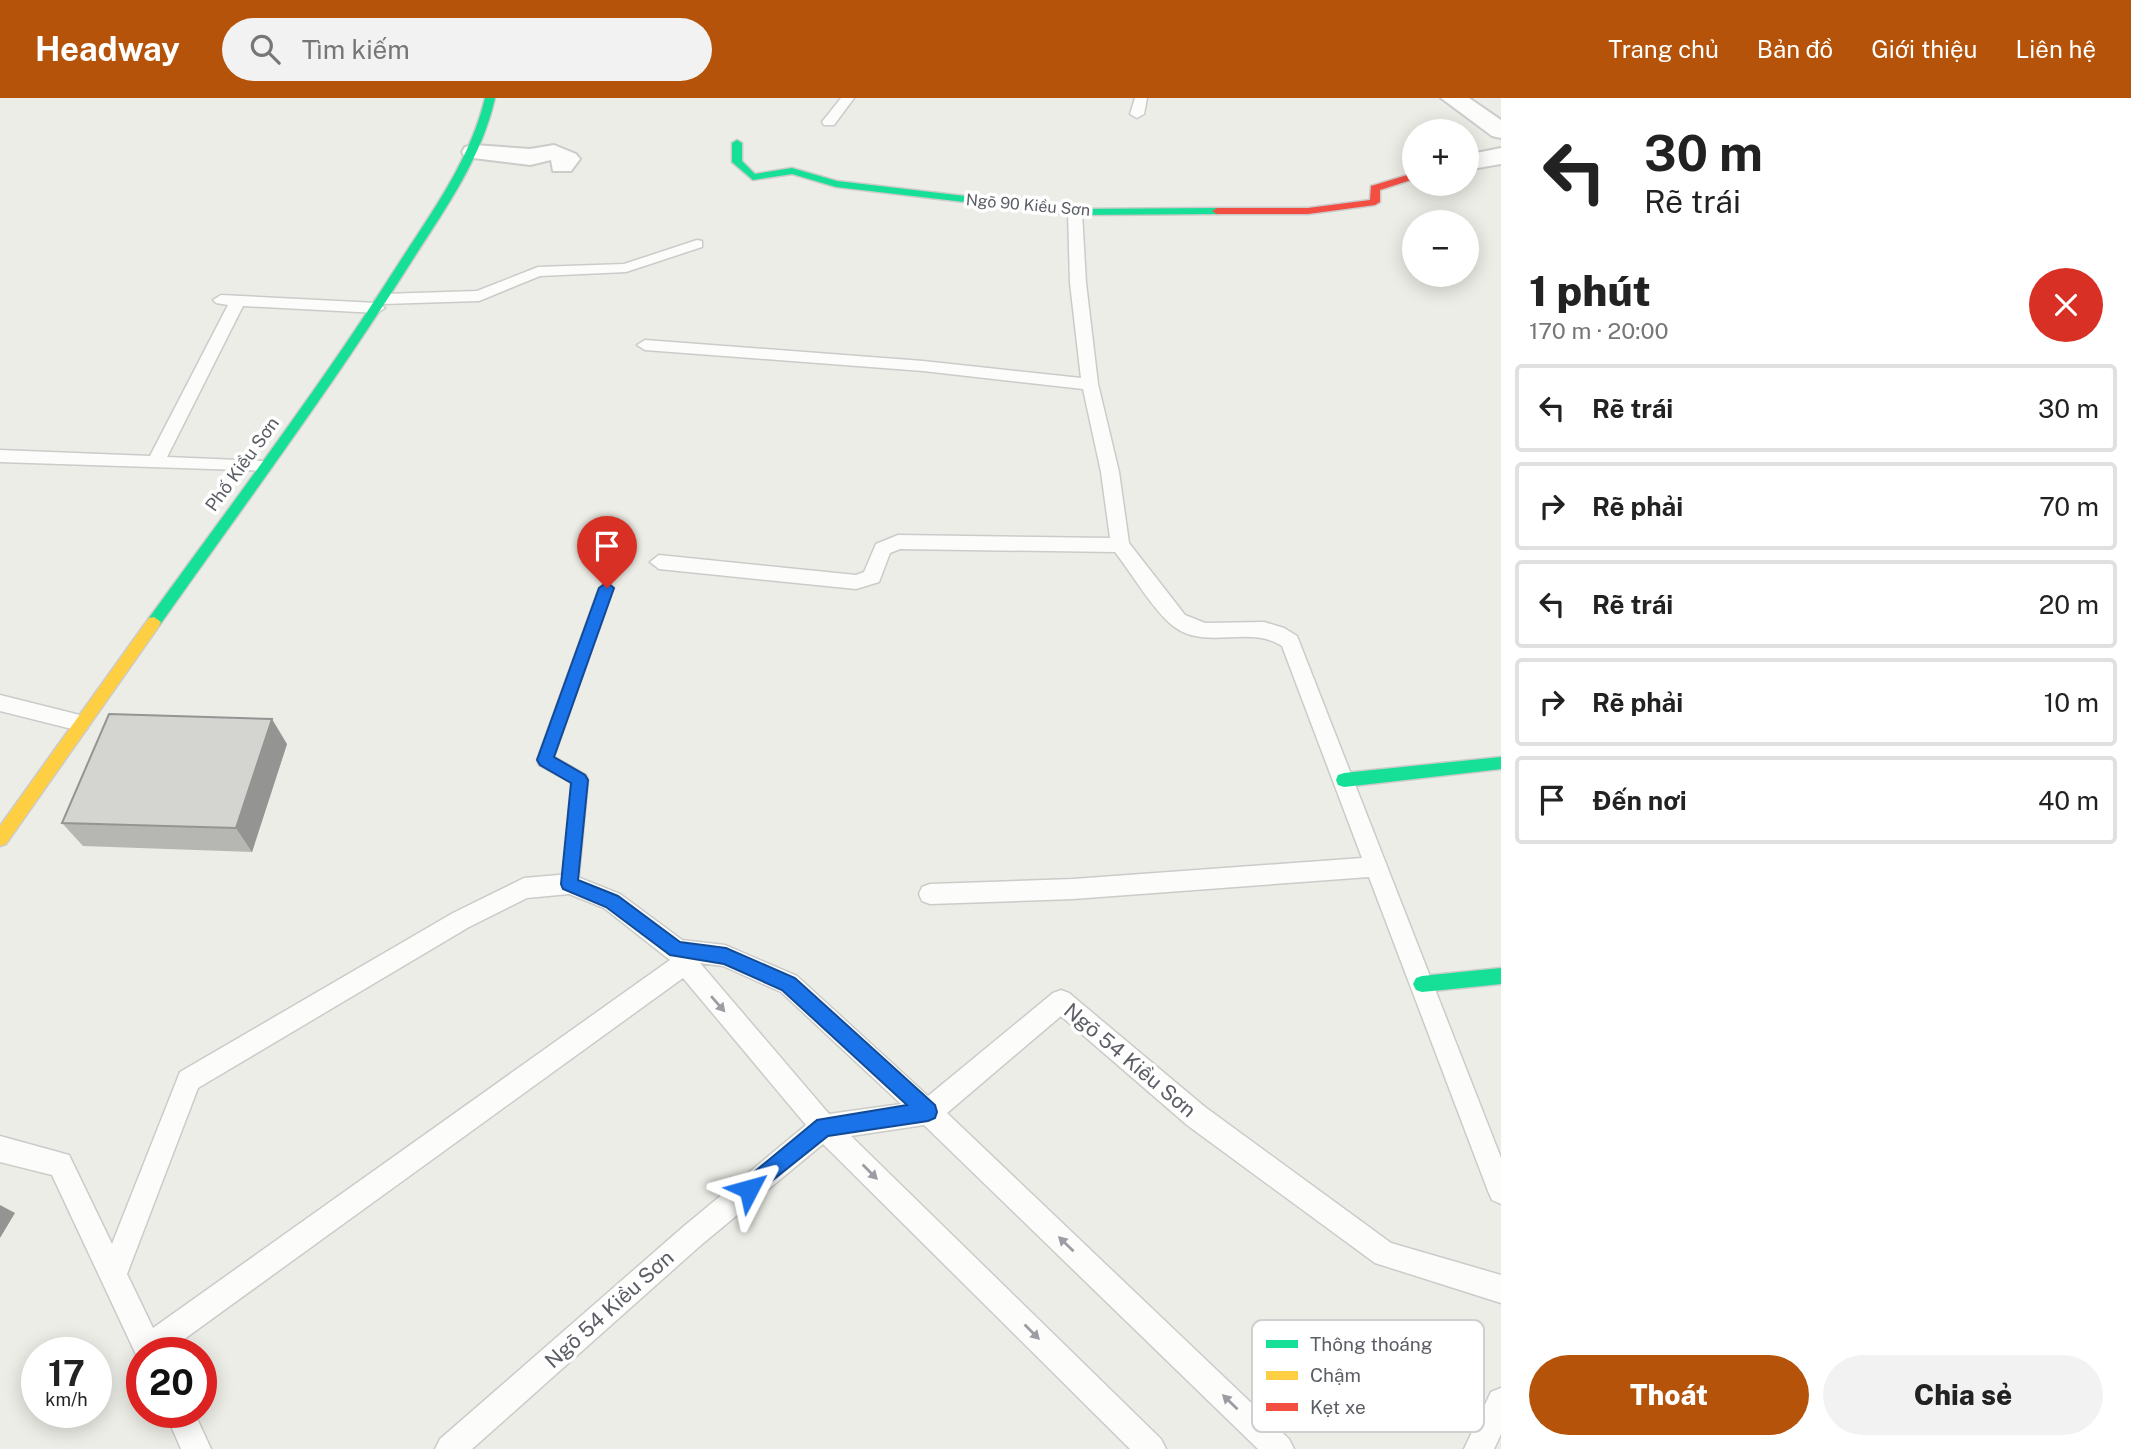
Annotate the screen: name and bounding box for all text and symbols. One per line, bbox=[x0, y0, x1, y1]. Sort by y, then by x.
search box bbox=[222, 18, 712, 81]
text: Headway bbox=[35, 30, 180, 68]
icon: search bbox=[246, 30, 284, 68]
text: Tìm kiếm bbox=[302, 34, 410, 65]
text: Trang chủ bbox=[1608, 35, 1719, 63]
text: Bản đồ bbox=[1757, 35, 1833, 63]
text: Giới thiệu bbox=[1871, 35, 1977, 63]
text: Liên hệ bbox=[2015, 35, 2096, 63]
map controls bbox=[1402, 119, 1479, 287]
button: + bbox=[1402, 119, 1479, 196]
text: 30 m bbox=[1644, 124, 1763, 182]
icon: left bbox=[1529, 126, 1620, 217]
text: Rẽ trái bbox=[1644, 183, 1741, 220]
street label: Ngõ 90 Kiều Sơn bbox=[965, 190, 1091, 220]
button: − bbox=[1402, 210, 1479, 287]
text: 1 phút bbox=[1529, 266, 1651, 315]
button: close bbox=[2029, 268, 2103, 342]
text: 170 m · 20:00 bbox=[1529, 317, 1669, 344]
icon: left bbox=[1533, 389, 1571, 427]
text: Rẽ trái bbox=[1592, 393, 1673, 424]
text: 30 m bbox=[2038, 393, 2099, 424]
street label: Phố Kiều Sơn bbox=[201, 413, 283, 515]
icon: right bbox=[1533, 487, 1571, 525]
text: Rẽ phải bbox=[1592, 491, 1683, 522]
text: 70 m bbox=[2039, 491, 2099, 522]
pin bbox=[577, 516, 637, 588]
icon: arrive bbox=[588, 527, 626, 565]
icon: left bbox=[1533, 585, 1571, 623]
text: Rẽ trái bbox=[1592, 589, 1673, 620]
text: 20 m bbox=[2039, 589, 2099, 620]
icon: right bbox=[1533, 683, 1571, 721]
text: Rẽ phải bbox=[1592, 687, 1683, 718]
text: 10 m bbox=[2044, 687, 2099, 718]
icon: arrive bbox=[1533, 781, 1571, 819]
text: Đến nơi bbox=[1592, 785, 1687, 816]
text: 40 m bbox=[2038, 785, 2099, 816]
one-way arrow bbox=[710, 995, 726, 1013]
street label: Ngõ 54 Kiều Sơn bbox=[1059, 998, 1201, 1122]
position arrow bbox=[712, 1152, 786, 1226]
one-way arrow bbox=[862, 1164, 879, 1181]
one-way arrow bbox=[1057, 1236, 1074, 1252]
street label: Ngõ 54 Kiều Sơn bbox=[540, 1245, 678, 1373]
legend bbox=[1252, 1320, 1484, 1432]
one-way arrow bbox=[1024, 1323, 1040, 1340]
text: Thông thoáng bbox=[1310, 1333, 1433, 1355]
speed limit sign: 20 bbox=[126, 1337, 217, 1428]
text: 17 bbox=[48, 1353, 85, 1394]
button: Thoát bbox=[1529, 1355, 1809, 1435]
button: Chia sẻ bbox=[1823, 1355, 2103, 1435]
text: Chậm bbox=[1310, 1364, 1361, 1386]
text: km/h bbox=[45, 1389, 88, 1410]
one-way arrow bbox=[1221, 1393, 1238, 1410]
text: Kẹt xe bbox=[1310, 1396, 1366, 1418]

